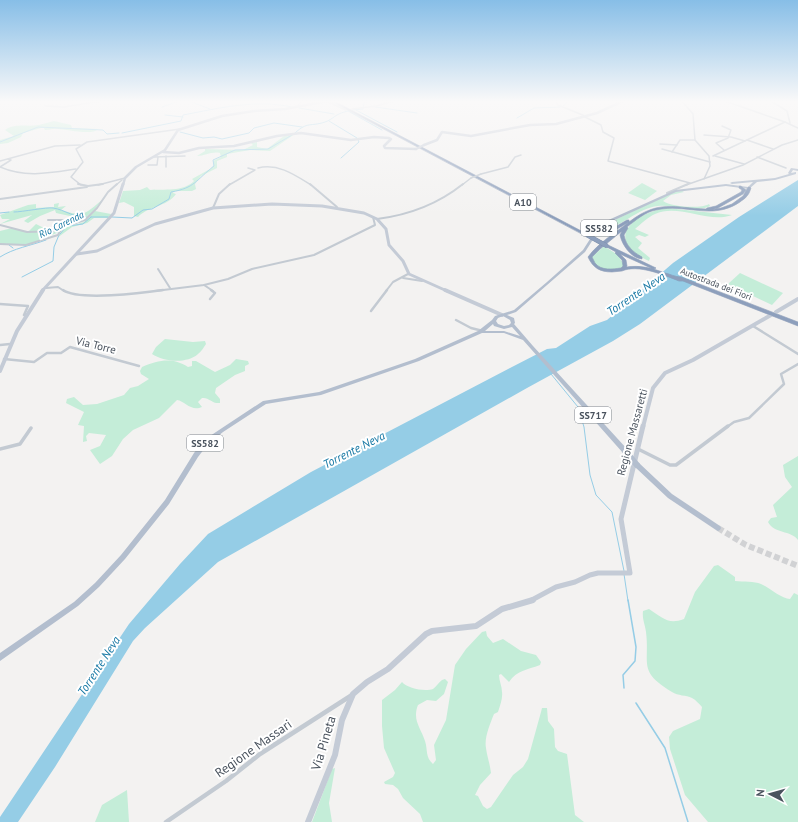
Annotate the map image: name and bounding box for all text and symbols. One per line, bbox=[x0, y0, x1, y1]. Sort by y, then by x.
road number: A10 bbox=[510, 194, 536, 210]
water label: Rio Carenda bbox=[36, 208, 86, 241]
road number: SS582 bbox=[581, 220, 617, 236]
street label: Autostrada dei Fiori bbox=[679, 265, 753, 302]
water label: Torrente Neva bbox=[604, 268, 668, 319]
street label: Via Torre bbox=[73, 333, 118, 357]
street label: Regione Massaretti bbox=[614, 387, 650, 477]
road number: SS717 bbox=[575, 407, 611, 423]
water label: Torrente Neva bbox=[320, 427, 387, 472]
road number: SS582 bbox=[187, 435, 223, 451]
water label: Torrente Neva bbox=[74, 633, 123, 698]
street label: Via Pineta bbox=[307, 714, 340, 773]
street label: Regione Massari bbox=[211, 716, 295, 781]
north arrow bbox=[750, 774, 790, 814]
text: N bbox=[753, 789, 767, 797]

